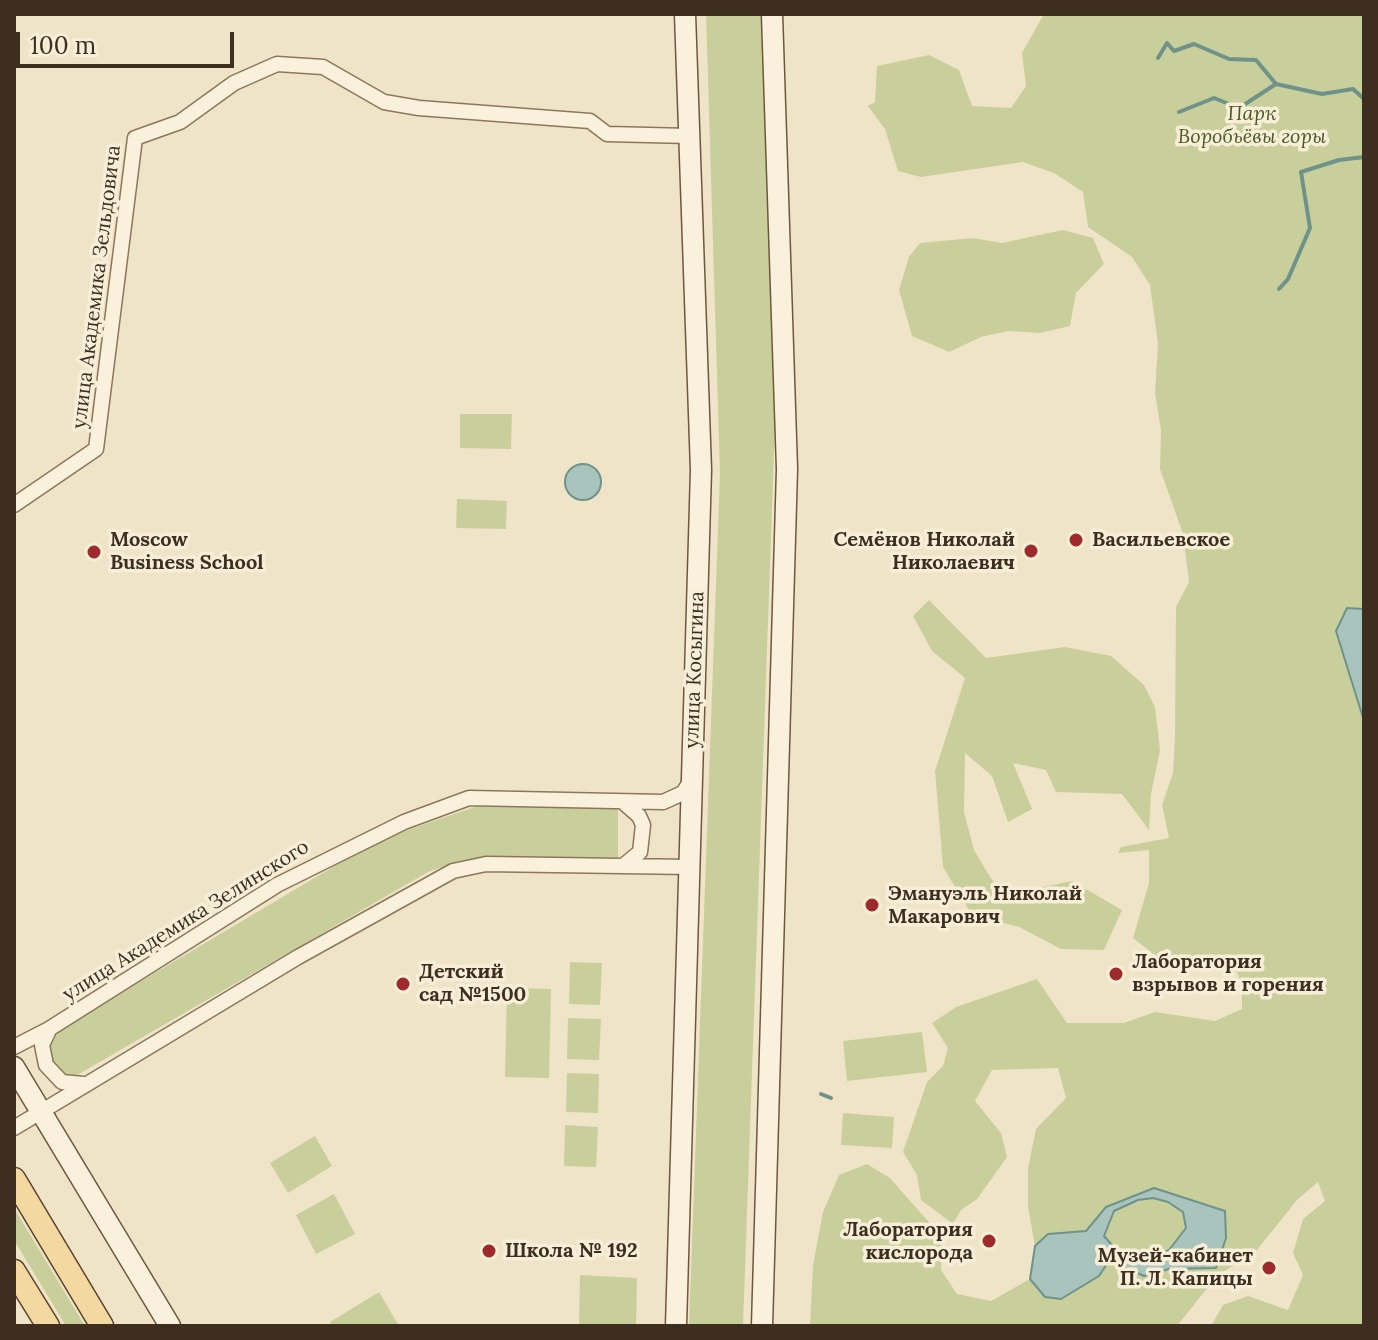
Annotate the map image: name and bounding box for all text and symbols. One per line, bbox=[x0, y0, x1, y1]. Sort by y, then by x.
scale bar bbox=[20, 16, 238, 66]
text: 100 m bbox=[30, 30, 96, 61]
park label: Парк Воробьёвы горы bbox=[1178, 102, 1326, 149]
street label: улица Академика Зельдовича bbox=[68, 144, 126, 430]
place label: Moscow Business School bbox=[110, 528, 263, 575]
place label: Семёнов Николай Николаевич bbox=[833, 528, 1015, 575]
place label: Васильевское bbox=[1092, 528, 1230, 552]
marker: Васильевское bbox=[1067, 531, 1085, 549]
marker: Семёнов Николай Николаевич bbox=[1022, 542, 1040, 560]
marker: Moscow Business School bbox=[85, 543, 103, 561]
street label: улица Косыгина bbox=[680, 591, 710, 749]
street label: улица Академика Зелинского bbox=[58, 835, 314, 1007]
place label: Эмануэль Николай Макарович bbox=[888, 882, 1082, 929]
marker: Эмануэль Николай Макарович bbox=[863, 896, 881, 914]
place label: Лаборатория взрывов и горения bbox=[1132, 950, 1324, 997]
place label: Детский сад №1500 bbox=[419, 960, 526, 1007]
marker: Лаборатория взрывов и горения bbox=[1107, 965, 1125, 983]
marker: Детский сад №1500 bbox=[394, 975, 412, 993]
place label: Лаборатория кислорода bbox=[843, 1218, 973, 1265]
marker: Лаборатория кислорода bbox=[980, 1232, 998, 1250]
place label: Школа № 192 bbox=[505, 1239, 638, 1263]
marker: Школа № 192 bbox=[480, 1242, 498, 1260]
place label: Музей-кабинет П. Л. Капицы bbox=[1098, 1244, 1253, 1291]
marker: Музей-кабинет П. Л. Капицы bbox=[1260, 1259, 1278, 1277]

